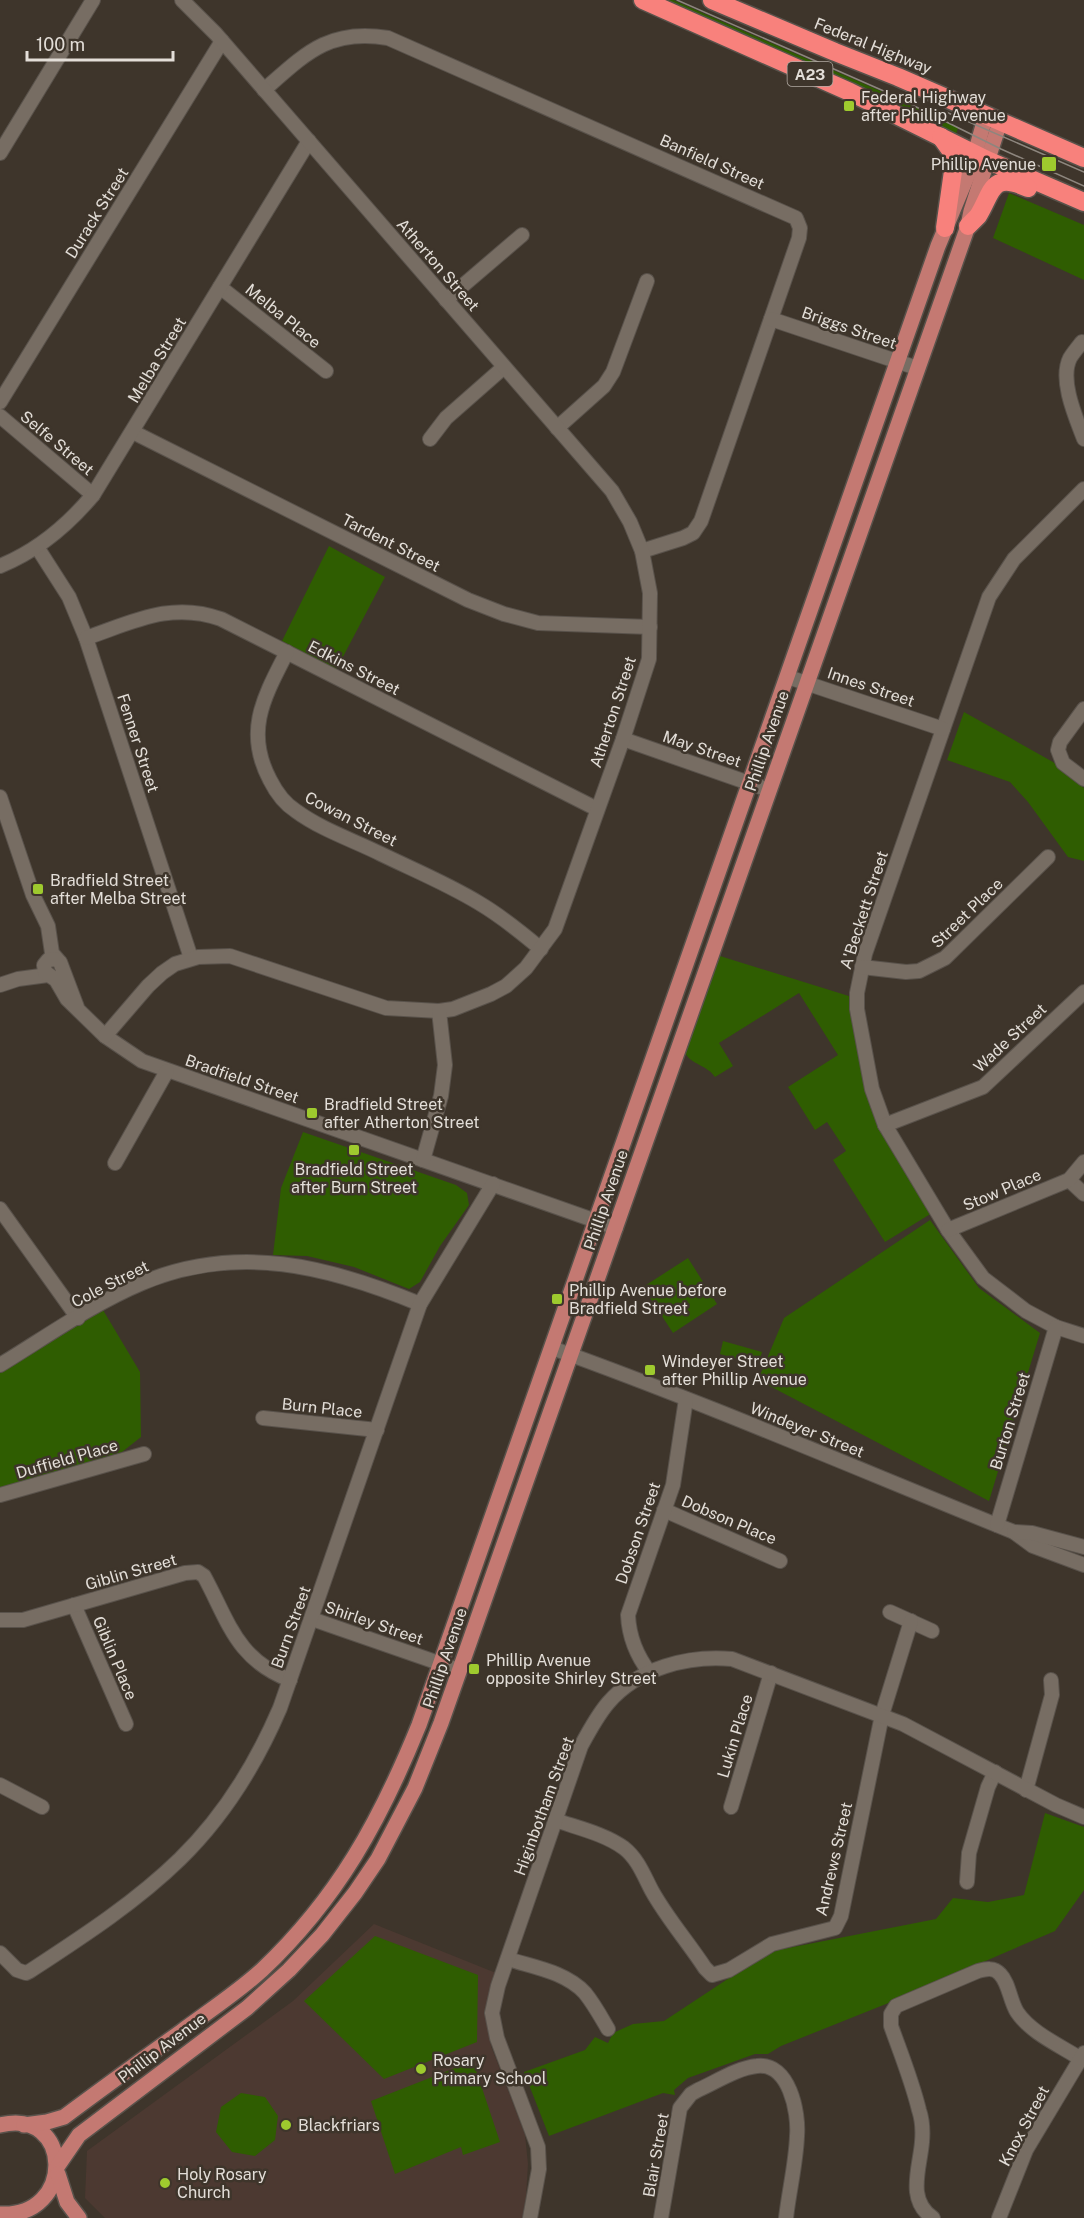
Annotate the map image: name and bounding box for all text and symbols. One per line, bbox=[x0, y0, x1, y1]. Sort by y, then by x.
street label: Federal Highway bbox=[811, 14, 935, 78]
scale bar bbox=[27, 24, 172, 62]
text: 100 m bbox=[36, 34, 85, 55]
road number: A23 bbox=[788, 62, 832, 86]
place label: Federal Highway after Phillip Avenue bbox=[861, 88, 1006, 125]
marker: Federal Highway after Phillip Avenue bbox=[842, 99, 856, 113]
street label: Banfield Street bbox=[657, 130, 767, 194]
place label: Phillip Avenue bbox=[931, 155, 1036, 174]
marker: Phillip Avenue bbox=[1040, 155, 1058, 173]
street label: Durack Street bbox=[62, 164, 132, 262]
street label: Atherton Street bbox=[393, 215, 483, 315]
street label: Melba Place bbox=[241, 280, 325, 352]
street label: Briggs Street bbox=[799, 303, 899, 353]
street label: Melba Street bbox=[124, 314, 190, 406]
street label: Selfe Street bbox=[16, 407, 98, 479]
street label: Tardent Street bbox=[339, 510, 443, 576]
street label: Edkins Street bbox=[305, 637, 403, 699]
street label: Atherton Street bbox=[586, 654, 640, 770]
street label: Innes Street bbox=[825, 663, 917, 711]
street label: Phillip Avenue bbox=[741, 688, 793, 794]
street label: Fenner Street bbox=[113, 691, 163, 795]
street label: May Street bbox=[660, 727, 744, 771]
street label: Cowan Street bbox=[302, 788, 400, 850]
street label: A'Beckett Street bbox=[836, 848, 892, 972]
place label: Bradfield Street after Melba Street bbox=[50, 871, 186, 908]
street label: Street Place bbox=[927, 874, 1007, 952]
marker: Bradfield Street after Melba Street bbox=[31, 882, 45, 896]
street label: Wade Street bbox=[970, 999, 1050, 1077]
street label: Bradfield Street bbox=[183, 1051, 301, 1107]
place label: Bradfield Street after Atherton Street bbox=[324, 1095, 480, 1132]
marker: Bradfield Street after Atherton Street bbox=[305, 1106, 319, 1120]
marker: Bradfield Street after Burn Street bbox=[347, 1143, 361, 1157]
street label: Phillip Avenue bbox=[580, 1147, 632, 1253]
place label: Bradfield Street after Burn Street bbox=[291, 1160, 417, 1197]
street label: Stow Place bbox=[960, 1165, 1044, 1215]
street label: Cole Street bbox=[68, 1256, 152, 1312]
place label: Phillip Avenue before Bradfield Street bbox=[569, 1281, 727, 1318]
marker: Phillip Avenue before Bradfield Street bbox=[550, 1292, 564, 1306]
place label: Windeyer Street after Phillip Avenue bbox=[662, 1352, 807, 1389]
marker: Windeyer Street after Phillip Avenue bbox=[643, 1363, 657, 1377]
street label: Burton Street bbox=[986, 1370, 1034, 1472]
street label: Burn Place bbox=[281, 1394, 363, 1422]
street label: Windeyer Street bbox=[747, 1398, 867, 1462]
street label: Duffield Place bbox=[14, 1435, 120, 1483]
street label: Dobson Street bbox=[612, 1479, 664, 1587]
street label: Dobson Place bbox=[679, 1491, 779, 1549]
street label: Giblin Street bbox=[83, 1550, 179, 1594]
street label: Burn Street bbox=[267, 1583, 315, 1671]
street label: Shirley Street bbox=[322, 1597, 426, 1649]
street label: Phillip Avenue bbox=[419, 1605, 471, 1711]
street label: Giblin Place bbox=[89, 1613, 141, 1703]
place label: Phillip Avenue opposite Shirley Street bbox=[486, 1651, 657, 1688]
marker: Phillip Avenue opposite Shirley Street bbox=[467, 1662, 481, 1676]
street label: Lukin Place bbox=[713, 1692, 757, 1780]
street label: Higinbotham Street bbox=[510, 1734, 578, 1878]
street label: Andrews Street bbox=[812, 1800, 856, 1918]
street label: Phillip Avenue bbox=[114, 2009, 210, 2087]
place label: Rosary Primary School bbox=[433, 2051, 547, 2088]
marker: Rosary Primary School bbox=[414, 2062, 428, 2076]
street label: Knox Street bbox=[995, 2083, 1053, 2169]
street label: Blair Street bbox=[639, 2111, 673, 2199]
place label: Blackfriars bbox=[298, 2116, 380, 2135]
marker: Blackfriars bbox=[279, 2118, 293, 2132]
place label: Holy Rosary Church bbox=[177, 2165, 267, 2202]
marker: Holy Rosary Church bbox=[158, 2176, 172, 2190]

